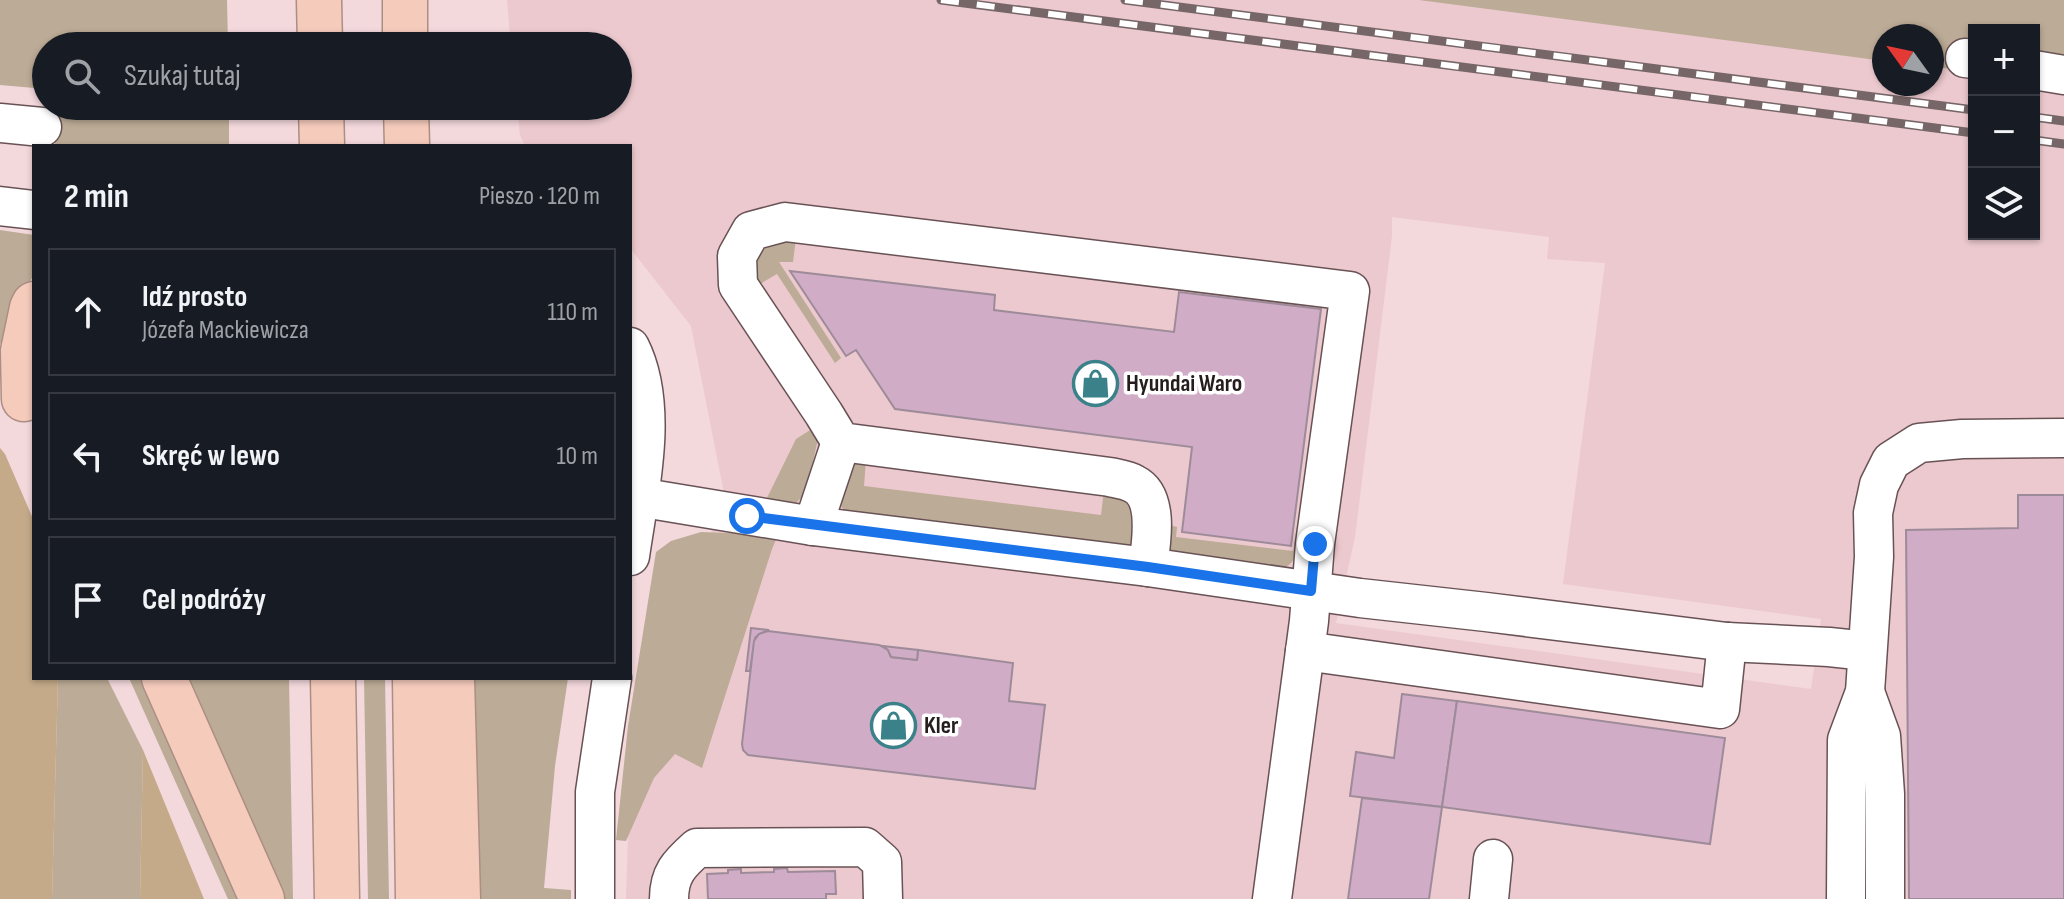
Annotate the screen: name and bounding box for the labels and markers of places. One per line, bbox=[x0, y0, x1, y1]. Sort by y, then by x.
shop icon: Hyundai Waro bbox=[1071, 359, 1119, 407]
place label: Hyundai Waro bbox=[1126, 369, 1242, 398]
shop icon: Kler bbox=[869, 701, 917, 749]
place label: Kler bbox=[924, 711, 959, 740]

